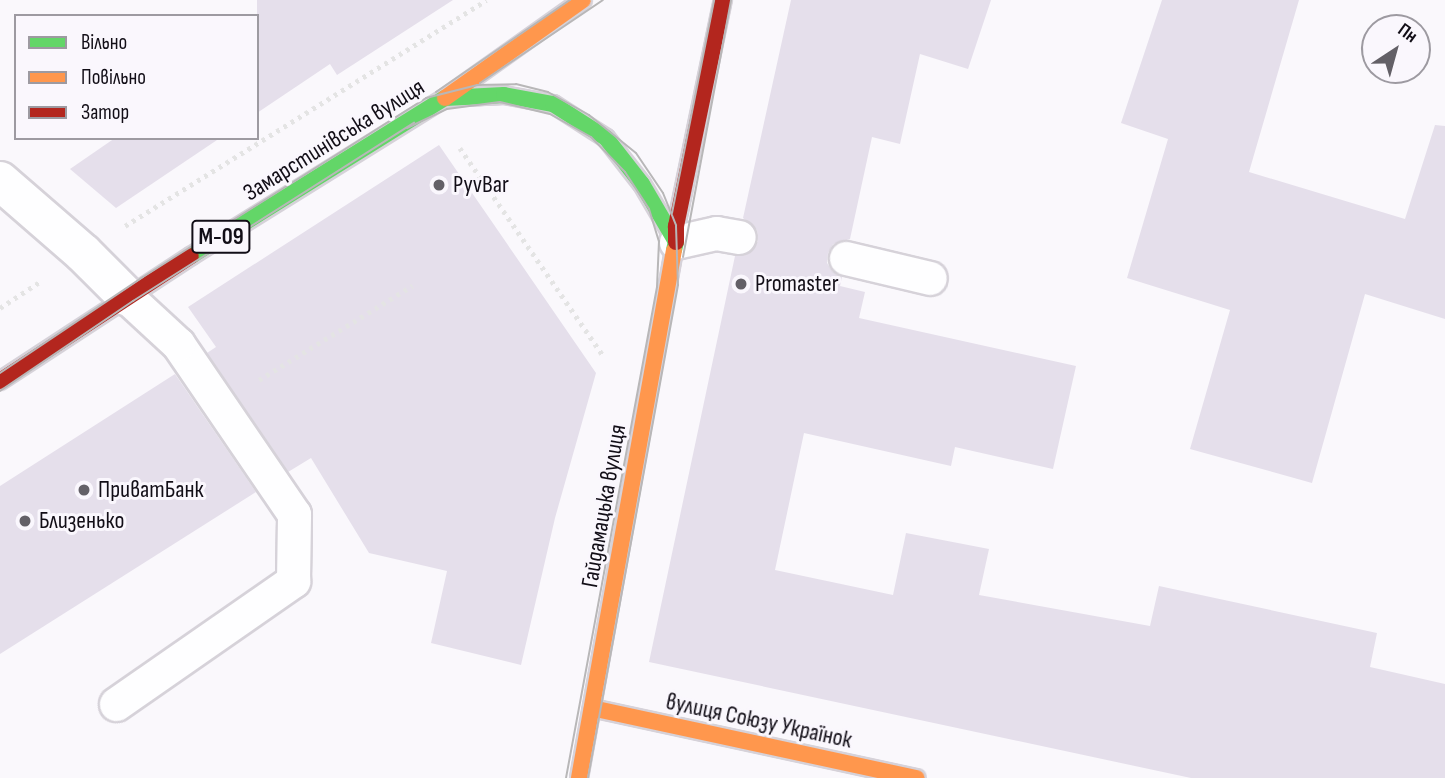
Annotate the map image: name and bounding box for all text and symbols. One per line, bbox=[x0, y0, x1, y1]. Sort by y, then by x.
legend bbox=[14, 14, 259, 140]
north arrow bbox=[1361, 14, 1431, 84]
text: Пн bbox=[1393, 19, 1422, 48]
text: Вільно bbox=[81, 30, 127, 55]
text: Повільно bbox=[81, 65, 146, 90]
street label: Замарстинівська вулиця bbox=[238, 73, 430, 207]
text: Затор bbox=[81, 100, 129, 125]
place label: PyvBar bbox=[453, 171, 509, 199]
marker: PyvBar bbox=[431, 177, 447, 193]
road number: М-09 bbox=[191, 218, 251, 256]
place label: Promaster bbox=[755, 270, 839, 298]
marker: Promaster bbox=[733, 276, 749, 292]
street label: Гайдамацька вулиця bbox=[575, 422, 633, 590]
place label: ПриватБанк bbox=[98, 476, 203, 504]
marker: ПриватБанк bbox=[76, 482, 92, 498]
place label: Близенько bbox=[39, 507, 124, 535]
marker: Близенько bbox=[17, 513, 33, 529]
street label: вулиця Союзу Українок bbox=[663, 687, 855, 755]

